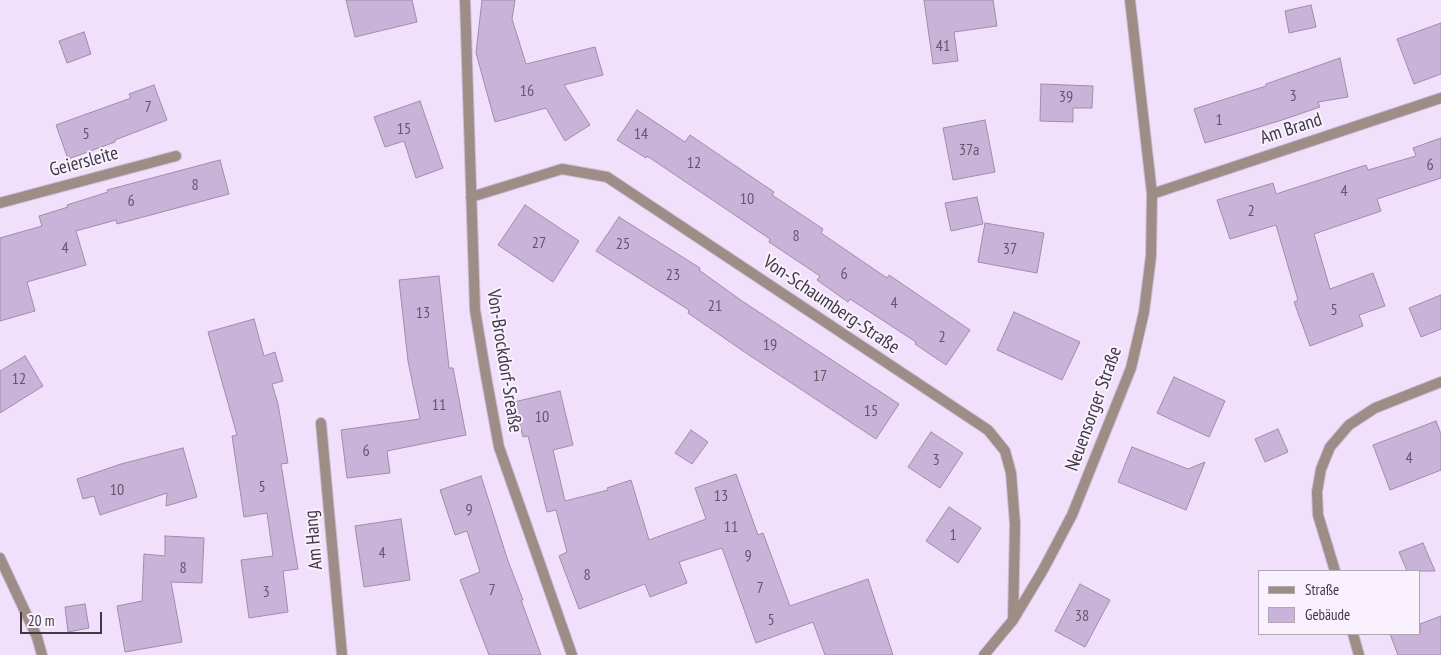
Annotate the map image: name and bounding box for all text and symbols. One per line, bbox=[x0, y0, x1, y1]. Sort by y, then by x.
house number: 41 bbox=[936, 36, 950, 56]
house number: 16 bbox=[520, 81, 534, 101]
house number: 3 bbox=[1289, 86, 1297, 106]
house number: 39 bbox=[1059, 87, 1073, 107]
house number: 7 bbox=[144, 97, 152, 117]
street label: Am Brand bbox=[1257, 108, 1325, 150]
house number: 1 bbox=[1215, 110, 1223, 130]
house number: 15 bbox=[397, 119, 411, 139]
house number: 5 bbox=[82, 124, 90, 144]
house number: 14 bbox=[634, 124, 648, 144]
house number: 37a bbox=[959, 140, 979, 160]
street label: Geiersleite bbox=[47, 142, 121, 182]
house number: 12 bbox=[687, 153, 701, 173]
house number: 6 bbox=[1426, 155, 1434, 175]
house number: 8 bbox=[191, 175, 199, 195]
house number: 4 bbox=[1340, 181, 1348, 201]
house number: 10 bbox=[740, 189, 754, 209]
house number: 6 bbox=[127, 191, 135, 211]
house number: 2 bbox=[1247, 201, 1255, 221]
house number: 8 bbox=[792, 226, 800, 246]
house number: 27 bbox=[532, 233, 546, 253]
house number: 25 bbox=[616, 234, 630, 254]
house number: 4 bbox=[61, 238, 69, 258]
house number: 37 bbox=[1003, 239, 1017, 259]
street label: Von-Schaumberg-Straße bbox=[758, 251, 904, 359]
house number: 6 bbox=[840, 264, 848, 284]
house number: 23 bbox=[666, 265, 680, 285]
street label: Von-Brockdorf-Sreaße bbox=[481, 288, 527, 434]
house number: 4 bbox=[890, 293, 898, 313]
house number: 21 bbox=[708, 296, 722, 316]
house number: 5 bbox=[1330, 300, 1338, 320]
house number: 13 bbox=[416, 303, 430, 323]
house number: 2 bbox=[938, 327, 946, 347]
house number: 19 bbox=[763, 335, 777, 355]
street label: Neuensorger Straße bbox=[1061, 344, 1127, 474]
house number: 17 bbox=[813, 366, 827, 386]
house number: 12 bbox=[12, 369, 26, 389]
house number: 11 bbox=[432, 395, 446, 415]
house number: 15 bbox=[864, 401, 878, 421]
house number: 10 bbox=[535, 407, 549, 427]
house number: 6 bbox=[362, 441, 370, 461]
house number: 4 bbox=[1405, 448, 1413, 468]
house number: 3 bbox=[932, 450, 940, 470]
house number: 5 bbox=[258, 477, 266, 497]
house number: 10 bbox=[110, 480, 124, 500]
house number: 13 bbox=[714, 486, 728, 506]
house number: 9 bbox=[465, 500, 473, 520]
street label: Am Hang bbox=[300, 509, 328, 571]
house number: 11 bbox=[724, 517, 738, 537]
house number: 1 bbox=[949, 525, 957, 545]
house number: 4 bbox=[378, 543, 386, 563]
house number: 9 bbox=[744, 546, 752, 566]
house number: 8 bbox=[179, 558, 187, 578]
house number: 8 bbox=[583, 565, 591, 585]
legend bbox=[1258, 570, 1421, 635]
house number: 7 bbox=[756, 578, 764, 598]
house number: 7 bbox=[488, 580, 496, 600]
text: Straße bbox=[1305, 580, 1339, 599]
house number: 3 bbox=[262, 582, 270, 602]
scale bar bbox=[22, 602, 105, 634]
text: Gebäude bbox=[1305, 605, 1350, 624]
house number: 38 bbox=[1075, 606, 1089, 626]
house number: 5 bbox=[767, 610, 775, 630]
text: 20 m bbox=[28, 611, 54, 630]

